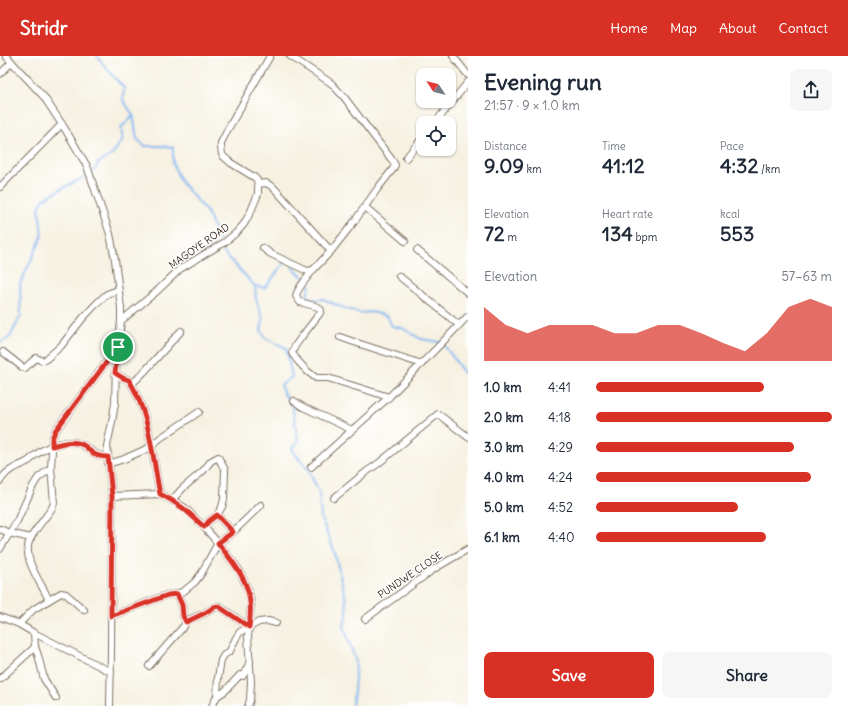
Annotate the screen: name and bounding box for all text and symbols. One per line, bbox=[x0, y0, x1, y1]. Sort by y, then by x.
text: Stridr bbox=[20, 16, 68, 40]
text: Home bbox=[610, 19, 648, 37]
text: Map bbox=[670, 19, 697, 37]
text: About bbox=[719, 19, 757, 37]
text: Contact bbox=[779, 19, 828, 37]
north arrow bbox=[416, 68, 456, 108]
map controls bbox=[416, 68, 456, 156]
text: Evening run bbox=[484, 68, 602, 96]
button: share bbox=[790, 69, 832, 111]
text: 21:57 · 9 × 1.0 km bbox=[484, 97, 580, 114]
button: locate bbox=[416, 116, 456, 156]
text: Distance bbox=[484, 139, 527, 153]
text: Time bbox=[602, 139, 626, 153]
text: Pace bbox=[720, 139, 744, 153]
text: 9.09 bbox=[484, 153, 524, 178]
text: 41:12 bbox=[602, 153, 645, 178]
text: 4:32 bbox=[720, 153, 758, 178]
text: km bbox=[524, 162, 542, 176]
text: /km bbox=[758, 162, 780, 176]
text: Elevation bbox=[484, 207, 529, 221]
text: Heart rate bbox=[602, 207, 653, 221]
text: kcal bbox=[720, 207, 740, 221]
street label: MAGOYE ROAD bbox=[166, 220, 232, 272]
text: 72 bbox=[484, 221, 505, 246]
text: 134 bbox=[602, 221, 633, 246]
text: 553 bbox=[720, 221, 754, 246]
text: m bbox=[505, 230, 517, 244]
text: bpm bbox=[633, 230, 657, 244]
text: Elevation bbox=[484, 268, 537, 285]
text: 57–63 m bbox=[781, 268, 832, 285]
pin bbox=[101, 330, 135, 364]
icon: arrive bbox=[107, 336, 129, 358]
text: 1.0 km bbox=[484, 379, 522, 396]
text: 4:41 bbox=[548, 379, 571, 396]
text: 2.0 km bbox=[484, 409, 524, 426]
text: 4:18 bbox=[548, 409, 571, 426]
text: 3.0 km bbox=[484, 439, 524, 456]
text: 4:29 bbox=[548, 439, 573, 456]
text: 4.0 km bbox=[484, 469, 524, 486]
text: 4:24 bbox=[548, 469, 573, 486]
text: 5.0 km bbox=[484, 499, 524, 516]
text: 4:52 bbox=[548, 499, 573, 516]
text: 6.1 km bbox=[484, 529, 520, 546]
text: 4:40 bbox=[548, 529, 575, 546]
street label: PUNDWE CLOSE bbox=[375, 549, 445, 601]
button: Save bbox=[484, 652, 654, 698]
button: Share bbox=[662, 652, 832, 698]

